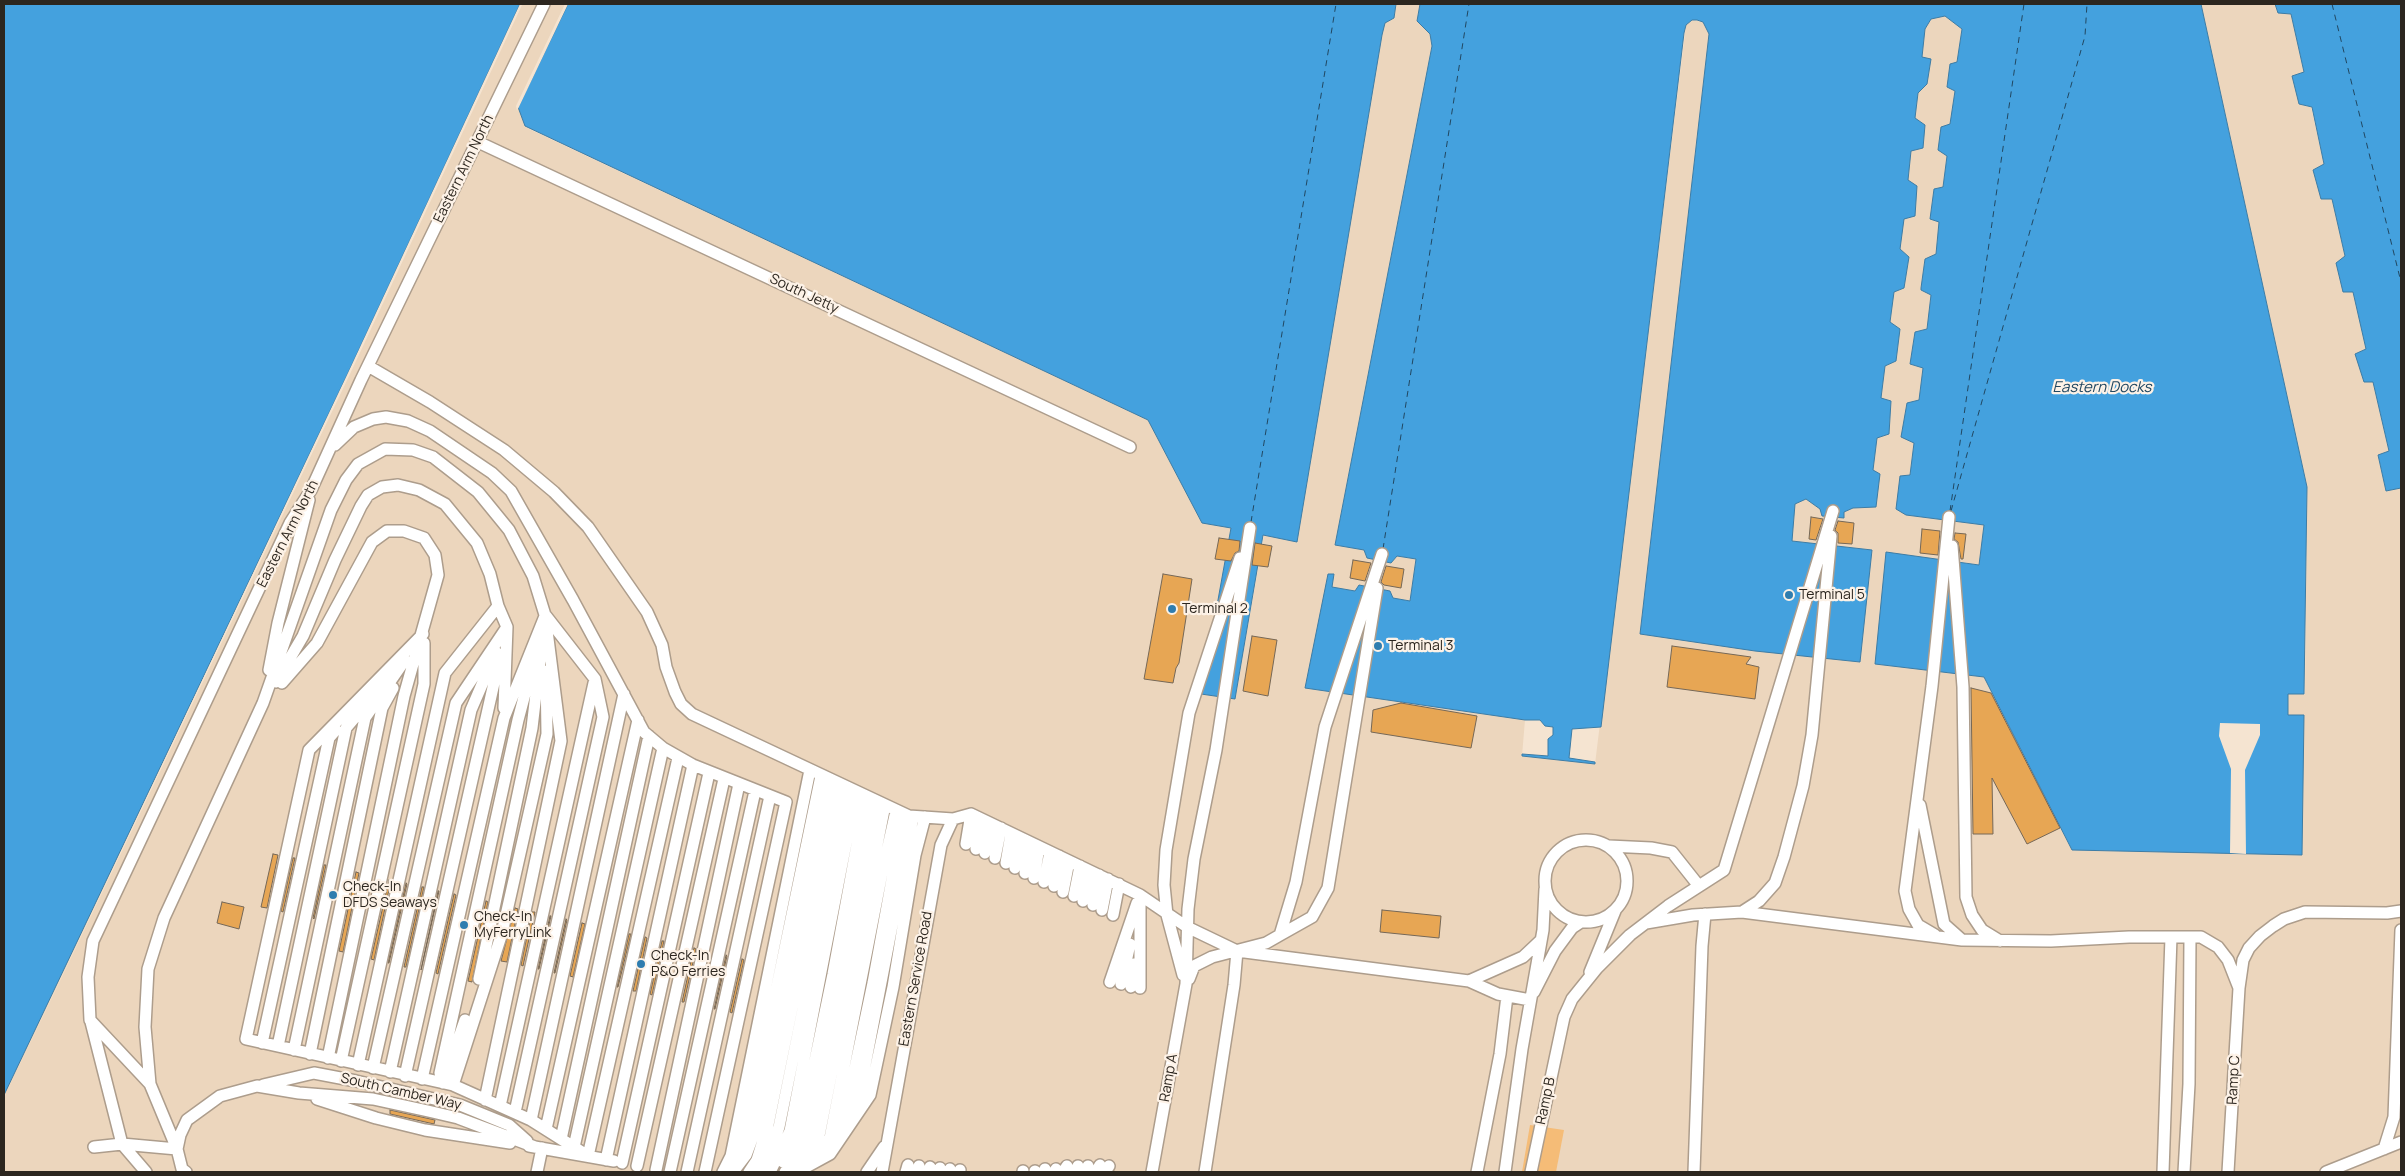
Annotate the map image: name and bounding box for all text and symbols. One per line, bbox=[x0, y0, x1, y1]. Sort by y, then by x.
street label: Eastern Arm North bbox=[431, 112, 497, 226]
street label: South Jetty bbox=[767, 271, 841, 317]
water label: Eastern Docks bbox=[2053, 379, 2151, 397]
street label: Eastern Arm North bbox=[254, 478, 322, 590]
place label: Terminal 5 bbox=[1799, 587, 1865, 603]
marker: Terminal 5 bbox=[1783, 589, 1795, 601]
place label: Terminal 2 bbox=[1182, 601, 1248, 617]
marker: Terminal 2 bbox=[1166, 603, 1178, 615]
place label: Terminal 3 bbox=[1388, 638, 1454, 654]
marker: Terminal 3 bbox=[1372, 640, 1384, 652]
place label: Check-In DFDS Seaways bbox=[343, 879, 437, 912]
marker: Check-In DFDS Seaways bbox=[327, 889, 339, 901]
place label: Check-In MyFerryLink bbox=[474, 909, 551, 942]
street label: Eastern Service Road bbox=[896, 910, 936, 1048]
marker: Check-In MyFerryLink bbox=[458, 919, 470, 931]
place label: Check-In P&O Ferries bbox=[651, 948, 725, 980]
marker: Check-In P&O Ferries bbox=[635, 958, 647, 970]
street label: Ramp A bbox=[1157, 1053, 1181, 1103]
street label: Ramp C bbox=[2224, 1055, 2244, 1105]
street label: South Camber Way bbox=[339, 1070, 463, 1114]
street label: Ramp B bbox=[1533, 1076, 1559, 1126]

